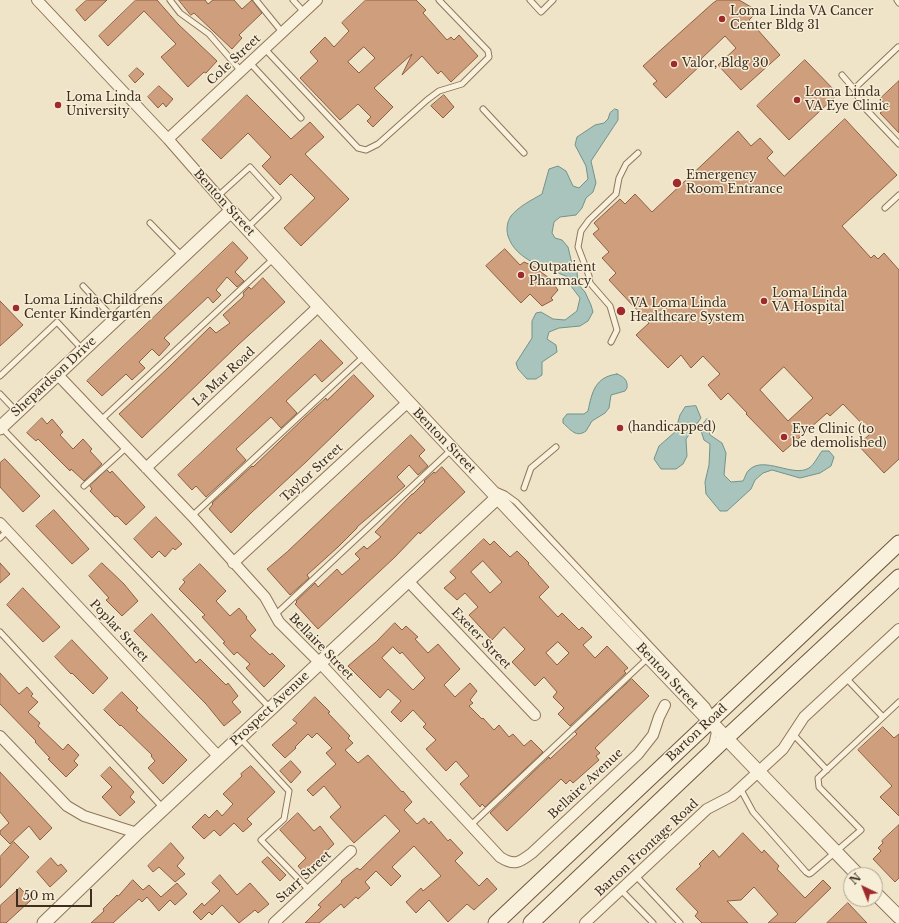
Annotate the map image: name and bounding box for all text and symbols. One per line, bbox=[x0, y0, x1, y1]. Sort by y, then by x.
place label: Loma Linda VA Cancer Center Bldg 31 bbox=[730, 5, 874, 33]
marker: Loma Linda VA Cancer Center Bldg 31 bbox=[717, 14, 727, 24]
street label: Cole Street bbox=[204, 32, 264, 88]
place label: Valor, Bldg 30 bbox=[682, 57, 768, 71]
marker: Valor, Bldg 30 bbox=[669, 59, 679, 69]
place label: Loma Linda VA Eye Clinic bbox=[805, 86, 889, 114]
place label: Loma Linda University bbox=[66, 91, 141, 119]
marker: Loma Linda VA Eye Clinic bbox=[792, 95, 802, 105]
marker: Loma Linda University bbox=[53, 100, 63, 110]
street label: Benton Street bbox=[190, 167, 258, 239]
place label: Emergency Room Entrance bbox=[686, 169, 783, 197]
marker: Emergency Room Entrance bbox=[671, 177, 683, 189]
place label: Outpatient Pharmacy bbox=[529, 261, 596, 289]
marker: Outpatient Pharmacy bbox=[516, 270, 526, 280]
place label: Loma Linda VA Hospital bbox=[772, 287, 847, 315]
place label: Loma Linda Childrens Center Kindergarten bbox=[24, 294, 163, 322]
marker: Loma Linda VA Hospital bbox=[759, 296, 769, 306]
place label: VA Loma Linda Healthcare System bbox=[630, 297, 745, 325]
marker: Loma Linda Childrens Center Kindergarten bbox=[11, 303, 21, 313]
marker: VA Loma Linda Healthcare System bbox=[615, 305, 627, 317]
street label: Shepardson Drive bbox=[9, 334, 99, 420]
street label: La Mar Road bbox=[190, 345, 258, 409]
street label: Benton Street bbox=[409, 406, 479, 476]
place label: (handicapped) bbox=[628, 421, 716, 435]
marker: (handicapped) bbox=[615, 423, 625, 433]
place label: Eye Clinic (to be demolished) bbox=[792, 423, 887, 451]
marker: Eye Clinic (to be demolished) bbox=[779, 432, 789, 442]
street label: Taylor Street bbox=[278, 441, 346, 505]
street label: Poplar Street bbox=[87, 597, 151, 665]
street label: Exeter Street bbox=[448, 605, 514, 673]
street label: Bellaire Street bbox=[286, 611, 356, 683]
street label: Benton Street bbox=[633, 640, 701, 712]
street label: Prospect Avenue bbox=[228, 669, 312, 749]
street label: Barton Road bbox=[664, 701, 730, 765]
street label: Bellaire Avenue bbox=[546, 746, 626, 822]
street label: Barton Frontage Road bbox=[592, 796, 702, 900]
street label: Starr Street bbox=[274, 848, 334, 906]
north arrow bbox=[843, 867, 883, 907]
text: N bbox=[847, 870, 864, 888]
scale bar bbox=[18, 881, 94, 907]
text: 50 m bbox=[23, 888, 55, 903]

